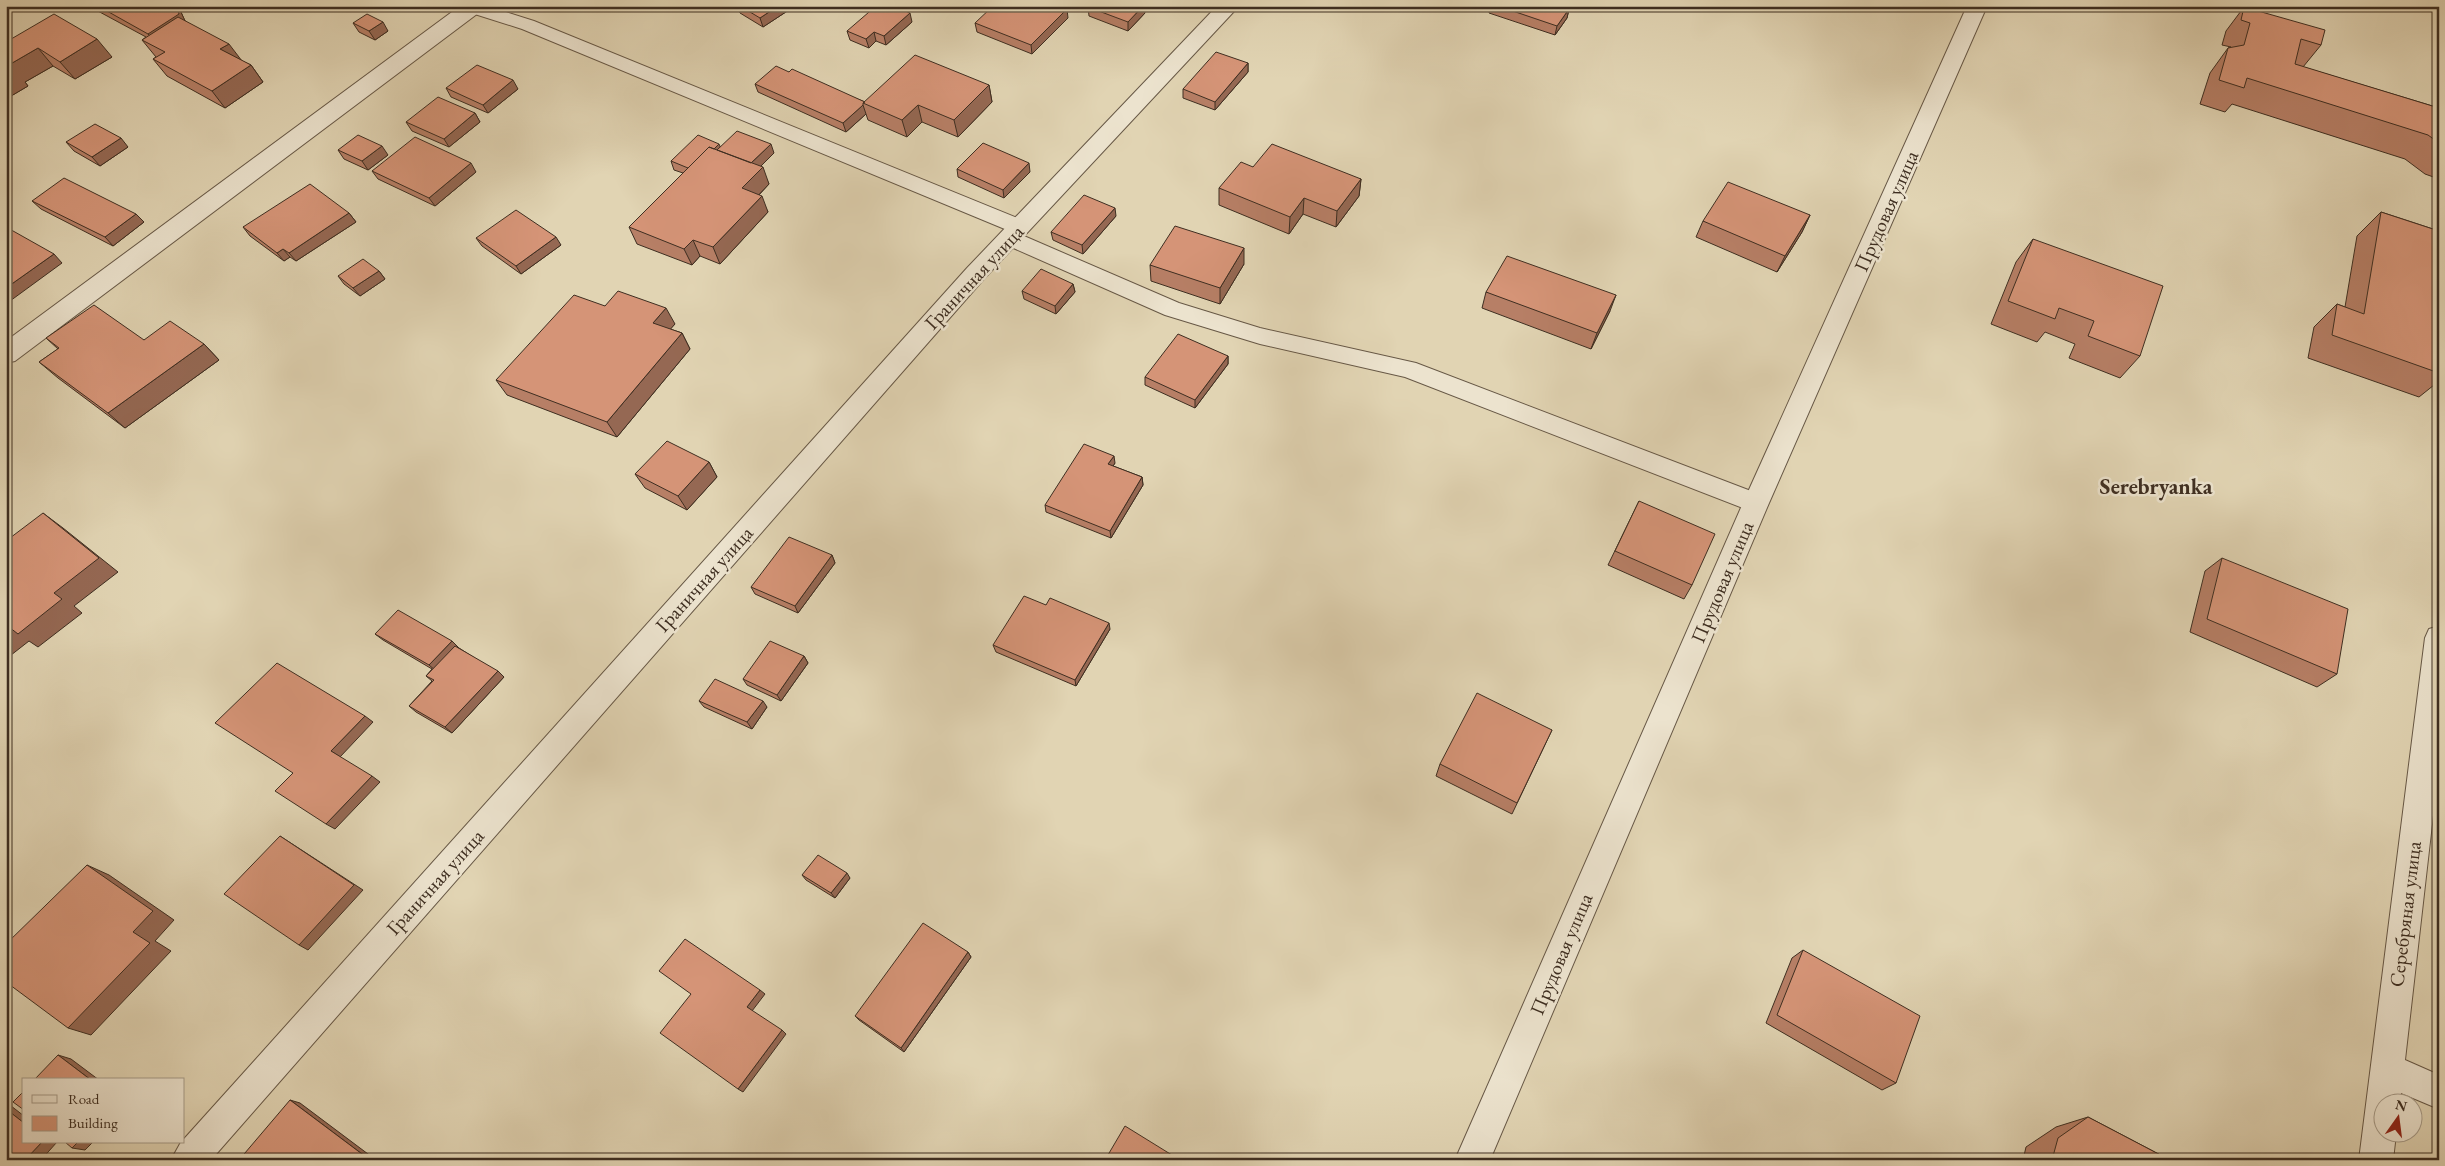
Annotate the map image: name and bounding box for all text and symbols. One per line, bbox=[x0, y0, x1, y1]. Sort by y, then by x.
street label: Прудовая улица bbox=[1848, 146, 1924, 276]
street label: Граничная улица bbox=[919, 219, 1029, 335]
district label: Serebryanka bbox=[2100, 472, 2213, 501]
street label: Прудовая улица bbox=[1685, 517, 1759, 647]
street label: Граничная улица bbox=[649, 520, 759, 638]
street label: Граничная улица bbox=[380, 823, 490, 941]
street label: Серебряная улица bbox=[2383, 840, 2427, 988]
street label: Прудовая улица bbox=[1524, 889, 1598, 1019]
legend bbox=[22, 1078, 185, 1144]
text: Road bbox=[68, 1089, 100, 1108]
north arrow bbox=[2372, 1094, 2422, 1144]
text: N bbox=[2393, 1095, 2409, 1116]
text: Building bbox=[68, 1113, 118, 1132]

